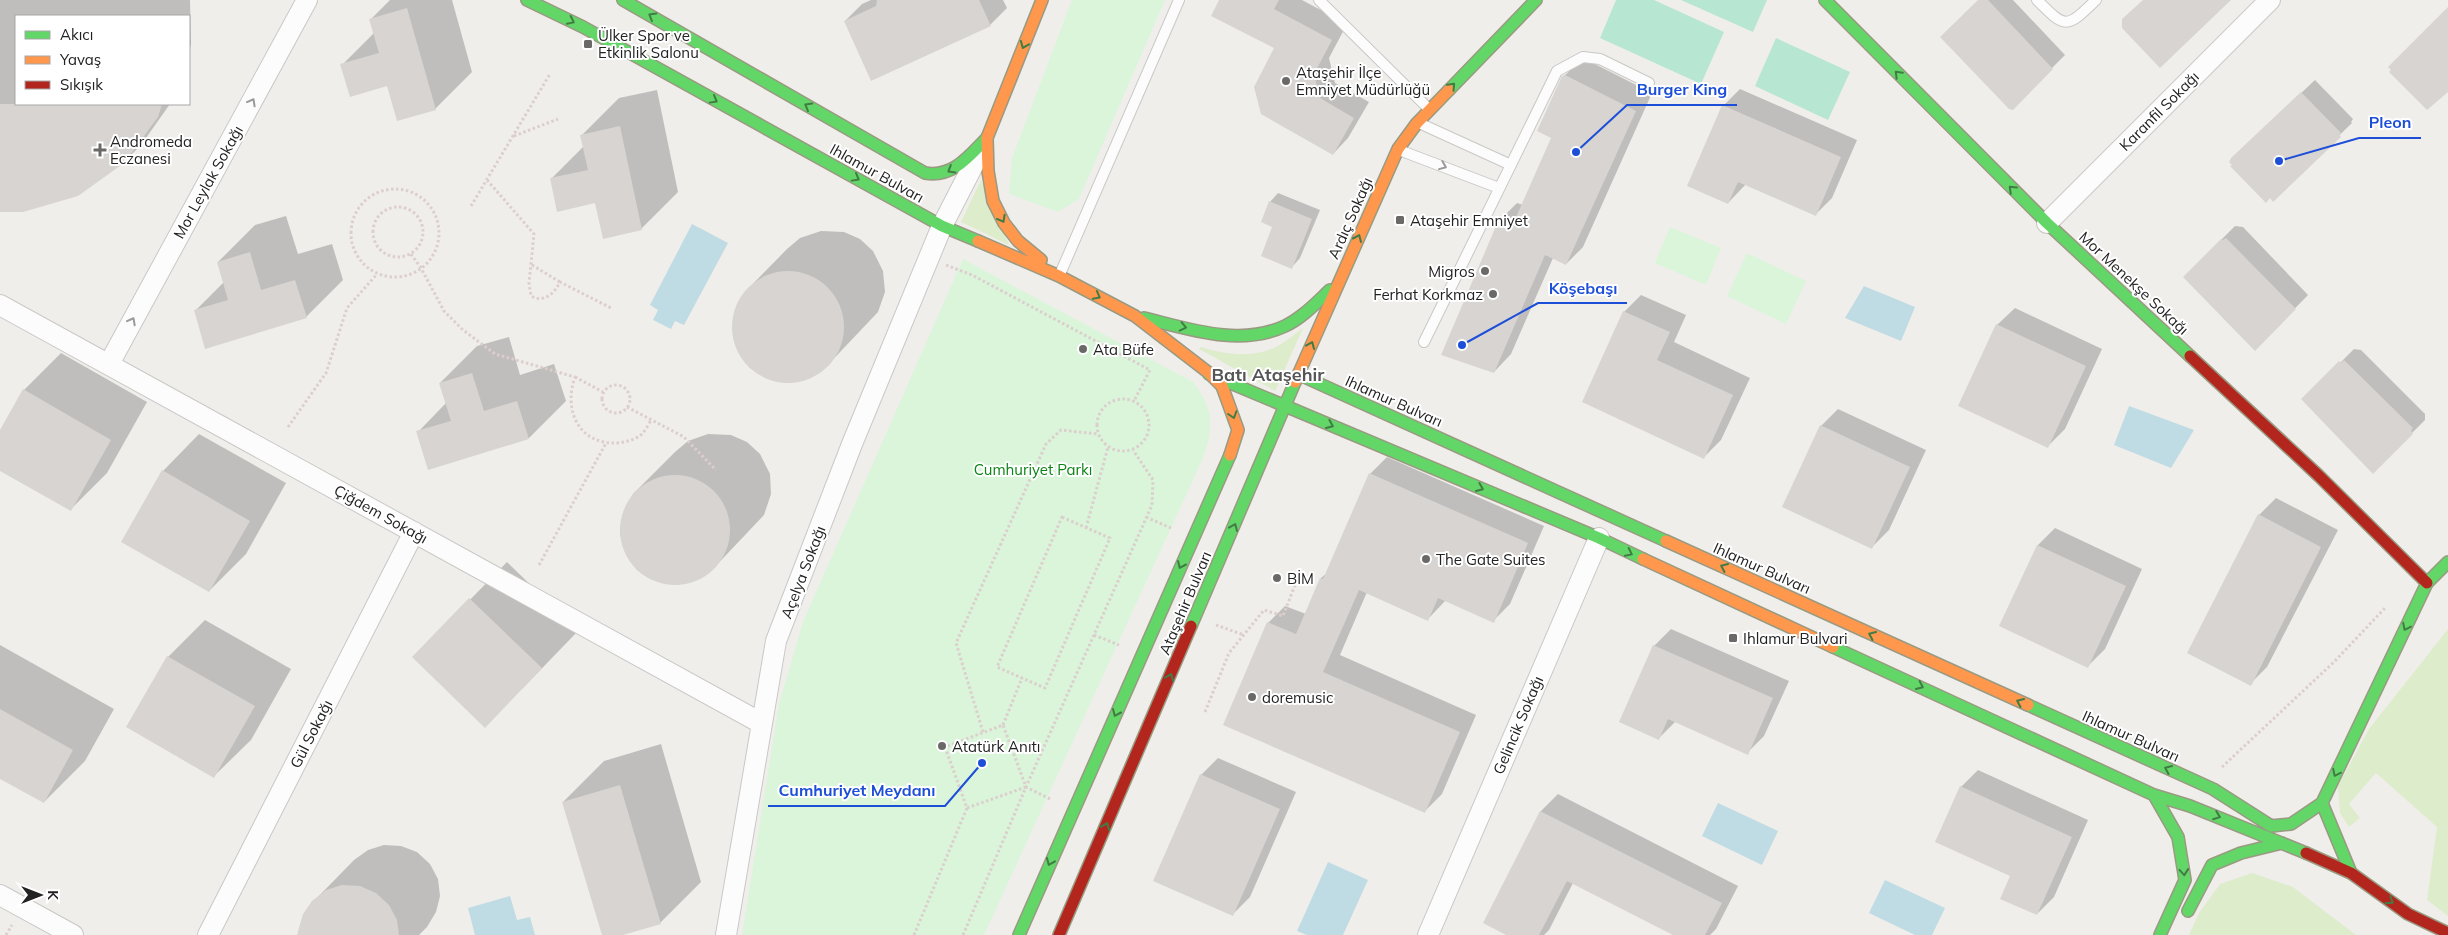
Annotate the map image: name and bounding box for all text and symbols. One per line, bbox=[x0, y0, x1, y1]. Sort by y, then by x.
one-way arrow bbox=[648, 13, 657, 23]
legend bbox=[15, 15, 190, 105]
one-way arrow bbox=[566, 15, 575, 26]
text: Akıcı bbox=[60, 25, 93, 44]
place label: Ülker Spor ve Etkinlik Salonu bbox=[598, 26, 699, 62]
marker: Ülker Spor ve Etkinlik Salonu bbox=[582, 38, 594, 50]
one-way arrow bbox=[1020, 40, 1030, 49]
text: Yavaş bbox=[59, 50, 101, 69]
place label: Ataşehir İlçe Emniyet Müdürlüğü bbox=[1296, 63, 1430, 99]
street label: Karanfil Sokağı bbox=[2115, 67, 2203, 155]
one-way arrow bbox=[1895, 70, 1904, 79]
callout: Burger King bbox=[1627, 74, 1737, 105]
text: Sıkışık bbox=[60, 75, 103, 94]
marker: Ataşehir İlçe Emniyet Müdürlüğü bbox=[1280, 75, 1292, 87]
text: Burger King bbox=[1637, 79, 1727, 99]
one-way arrow bbox=[1446, 83, 1455, 92]
one-way arrow bbox=[708, 93, 717, 103]
one-way arrow bbox=[245, 98, 255, 107]
one-way arrow bbox=[804, 102, 813, 112]
callout: Pleon bbox=[2359, 107, 2421, 138]
text: Pleon bbox=[2369, 112, 2411, 132]
street label: Mor Leylak Sokağı bbox=[169, 122, 247, 242]
place label: Andromeda Eczanesi bbox=[110, 132, 192, 168]
street label: Ihlamur Bulvarı bbox=[827, 139, 927, 207]
marker: Andromeda Eczanesi bbox=[94, 144, 106, 156]
one-way arrow bbox=[1439, 160, 1447, 170]
one-way arrow bbox=[947, 164, 956, 174]
one-way arrow bbox=[850, 172, 859, 182]
street label: Ardıç Sokağı bbox=[1324, 174, 1376, 262]
one-way arrow bbox=[2009, 186, 2018, 195]
place label: Ataşehir Emniyet bbox=[1410, 211, 1528, 230]
one-way arrow bbox=[996, 214, 1006, 223]
marker: Ataşehir Emniyet bbox=[1394, 214, 1406, 226]
street label: Mor Menekşe Sokağı bbox=[2075, 227, 2193, 339]
one-way arrow bbox=[1352, 234, 1362, 243]
place label: Migros bbox=[1428, 262, 1475, 281]
marker: Migros bbox=[1479, 265, 1491, 277]
callout: Köşebaşı bbox=[1538, 272, 1627, 303]
text: Köşebaşı bbox=[1549, 278, 1617, 298]
place label: Ferhat Korkmaz bbox=[1373, 285, 1483, 304]
marker: Ferhat Korkmaz bbox=[1487, 288, 1499, 300]
one-way arrow bbox=[1092, 290, 1101, 300]
one-way arrow bbox=[126, 317, 136, 326]
one-way arrow bbox=[1178, 321, 1187, 332]
place label: Ata Büfe bbox=[1093, 340, 1154, 359]
one-way arrow bbox=[1305, 342, 1315, 350]
marker: Ata Büfe bbox=[1077, 343, 1089, 355]
district label: Batı Ataşehir bbox=[1212, 363, 1325, 386]
street label: Ihlamur Bulvarı bbox=[1342, 371, 1446, 431]
one-way arrow bbox=[1228, 410, 1238, 418]
one-way arrow bbox=[1325, 419, 1334, 430]
park label: Cumhuriyet Parkı bbox=[974, 460, 1092, 479]
street label: Çiğdem Sokağı bbox=[331, 480, 431, 548]
one-way arrow bbox=[1475, 482, 1484, 493]
street label: Açelya Sokağı bbox=[777, 523, 829, 621]
one-way arrow bbox=[1227, 523, 1238, 532]
street label: Ihlamur Bulvarı bbox=[1710, 538, 1814, 598]
one-way arrow bbox=[1624, 547, 1633, 557]
street label: Ataşehir Bulvarı bbox=[1155, 548, 1215, 658]
place label: The Gate Suites bbox=[1436, 550, 1546, 569]
marker: The Gate Suites bbox=[1420, 553, 1432, 565]
one-way arrow bbox=[1177, 560, 1188, 569]
one-way arrow bbox=[1720, 563, 1729, 574]
place label: BİM bbox=[1287, 569, 1314, 588]
marker: BİM bbox=[1271, 572, 1283, 584]
one-way arrow bbox=[2402, 621, 2412, 630]
place label: Ihlamur Bulvari bbox=[1743, 629, 1848, 648]
one-way arrow bbox=[1868, 630, 1877, 641]
marker: Ihlamur Bulvari bbox=[1727, 632, 1739, 644]
one-way arrow bbox=[1165, 673, 1175, 681]
street label: Gelincik Sokağı bbox=[1489, 673, 1547, 777]
one-way arrow bbox=[1915, 680, 1924, 690]
place label: doremusic bbox=[1262, 688, 1333, 707]
marker: doremusic bbox=[1246, 691, 1258, 703]
street label: Gül Sokağı bbox=[286, 697, 336, 771]
one-way arrow bbox=[2016, 697, 2025, 708]
street label: Ihlamur Bulvarı bbox=[2079, 706, 2183, 766]
one-way arrow bbox=[1111, 708, 1122, 717]
place label: Atatürk Anıtı bbox=[952, 737, 1040, 756]
marker: Atatürk Anıtı bbox=[936, 740, 948, 752]
one-way arrow bbox=[2164, 764, 2173, 775]
one-way arrow bbox=[2332, 768, 2342, 777]
callout: Cumhuriyet Meydanı bbox=[768, 775, 945, 806]
text: Cumhuriyet Meydanı bbox=[779, 780, 935, 800]
one-way arrow bbox=[2212, 811, 2220, 821]
one-way arrow bbox=[1100, 822, 1111, 831]
one-way arrow bbox=[1046, 857, 1057, 866]
one-way arrow bbox=[2178, 868, 2189, 876]
north arrow bbox=[15, 870, 65, 920]
text: K bbox=[44, 890, 62, 900]
one-way arrow bbox=[2384, 895, 2394, 904]

